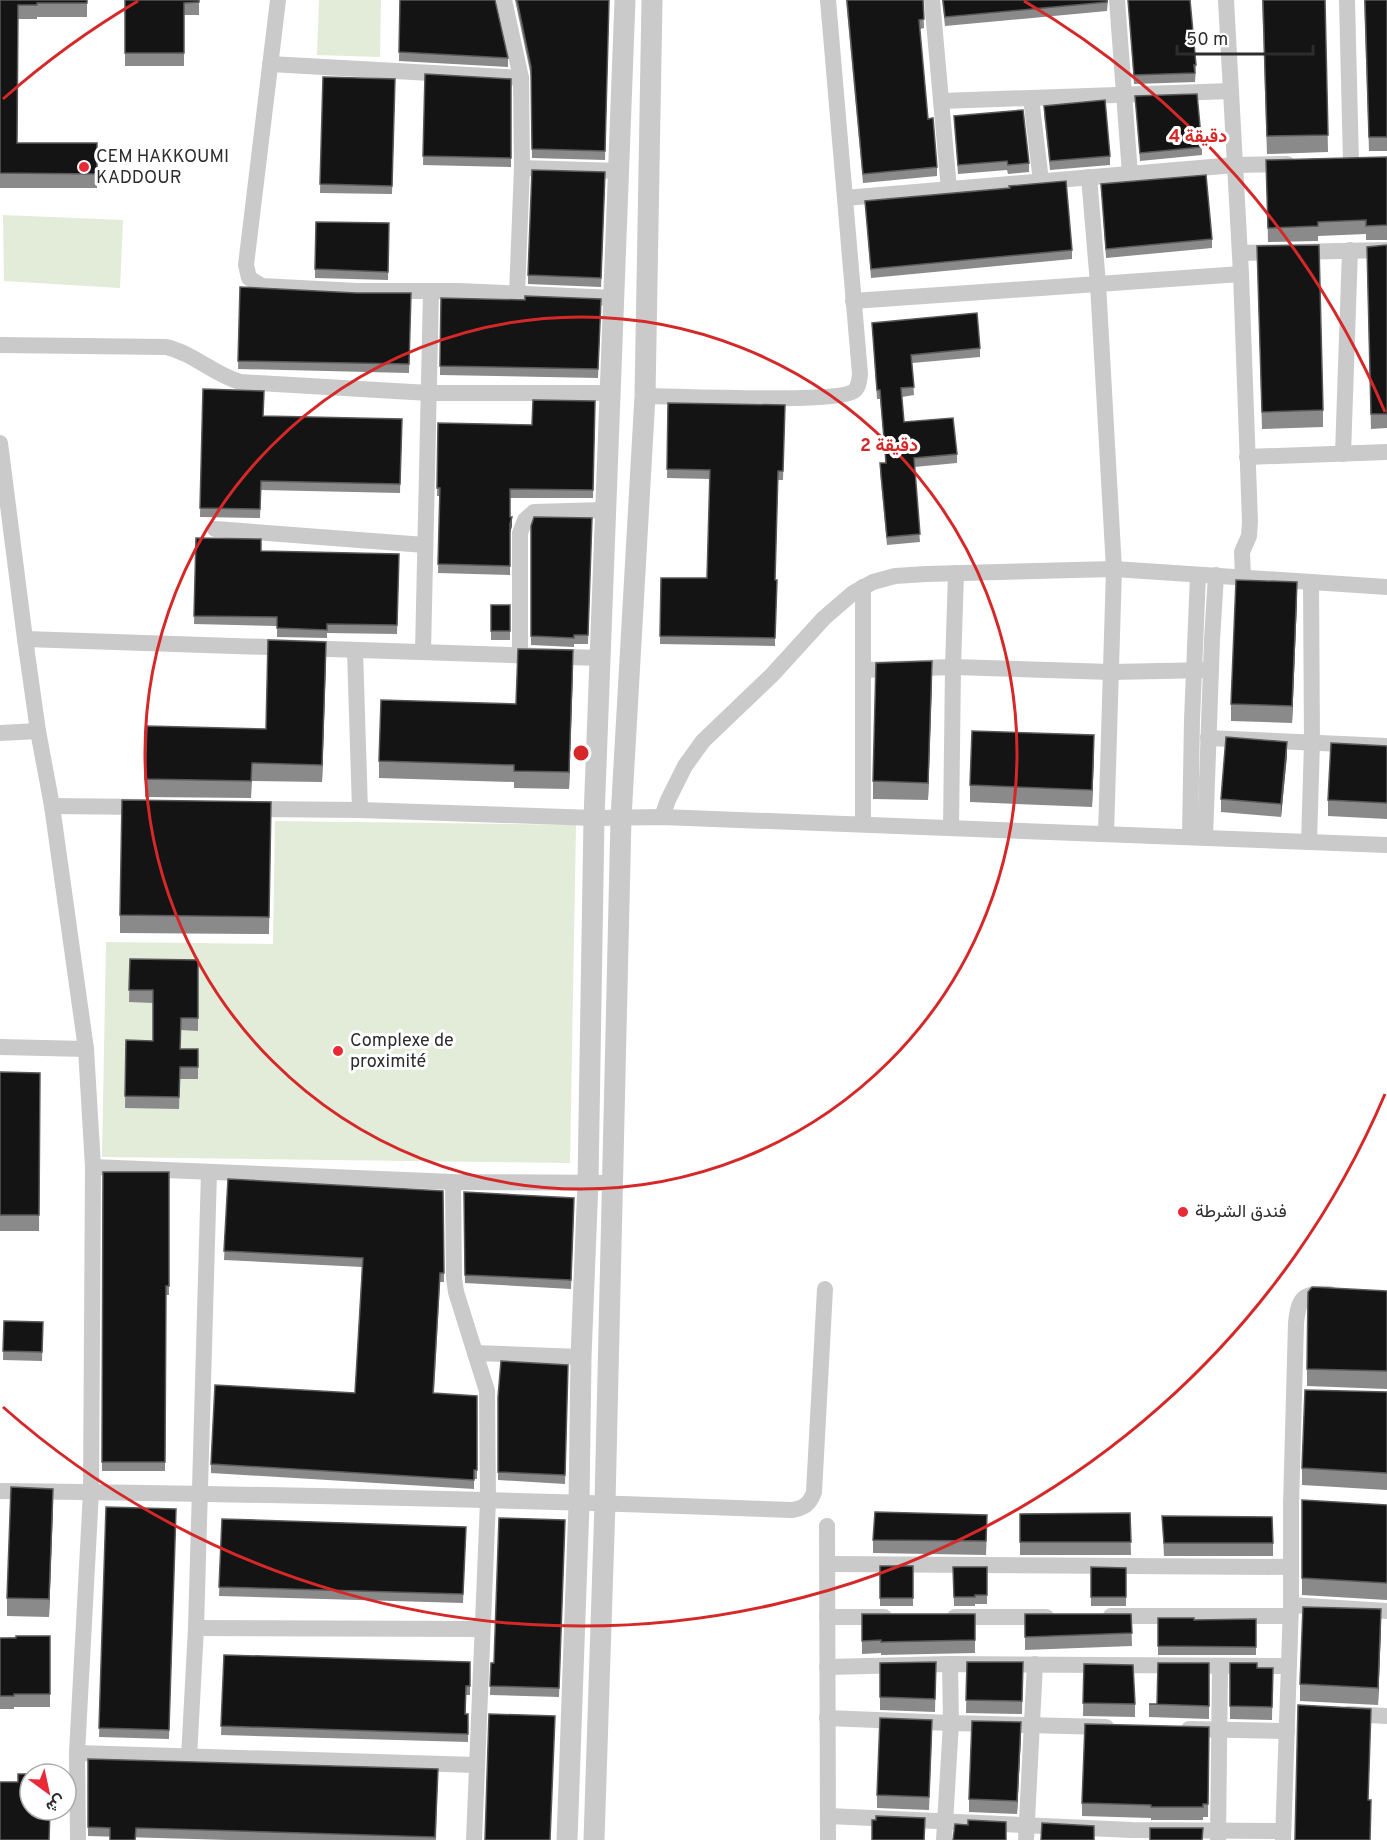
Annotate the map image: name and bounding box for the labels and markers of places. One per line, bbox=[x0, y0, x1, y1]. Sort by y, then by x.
place label: CEM HAKKOUMI KADDOUR bbox=[96, 146, 229, 190]
marker: CEM HAKKOUMI KADDOUR bbox=[77, 160, 91, 174]
centre of rings bbox=[571, 743, 591, 763]
place label: Complexe de proximité bbox=[350, 1030, 454, 1074]
marker: Complexe de proximité bbox=[331, 1044, 345, 1058]
place label: فندق الشرطة bbox=[1195, 1201, 1287, 1224]
marker: فندق الشرطة bbox=[1176, 1205, 1190, 1219]

